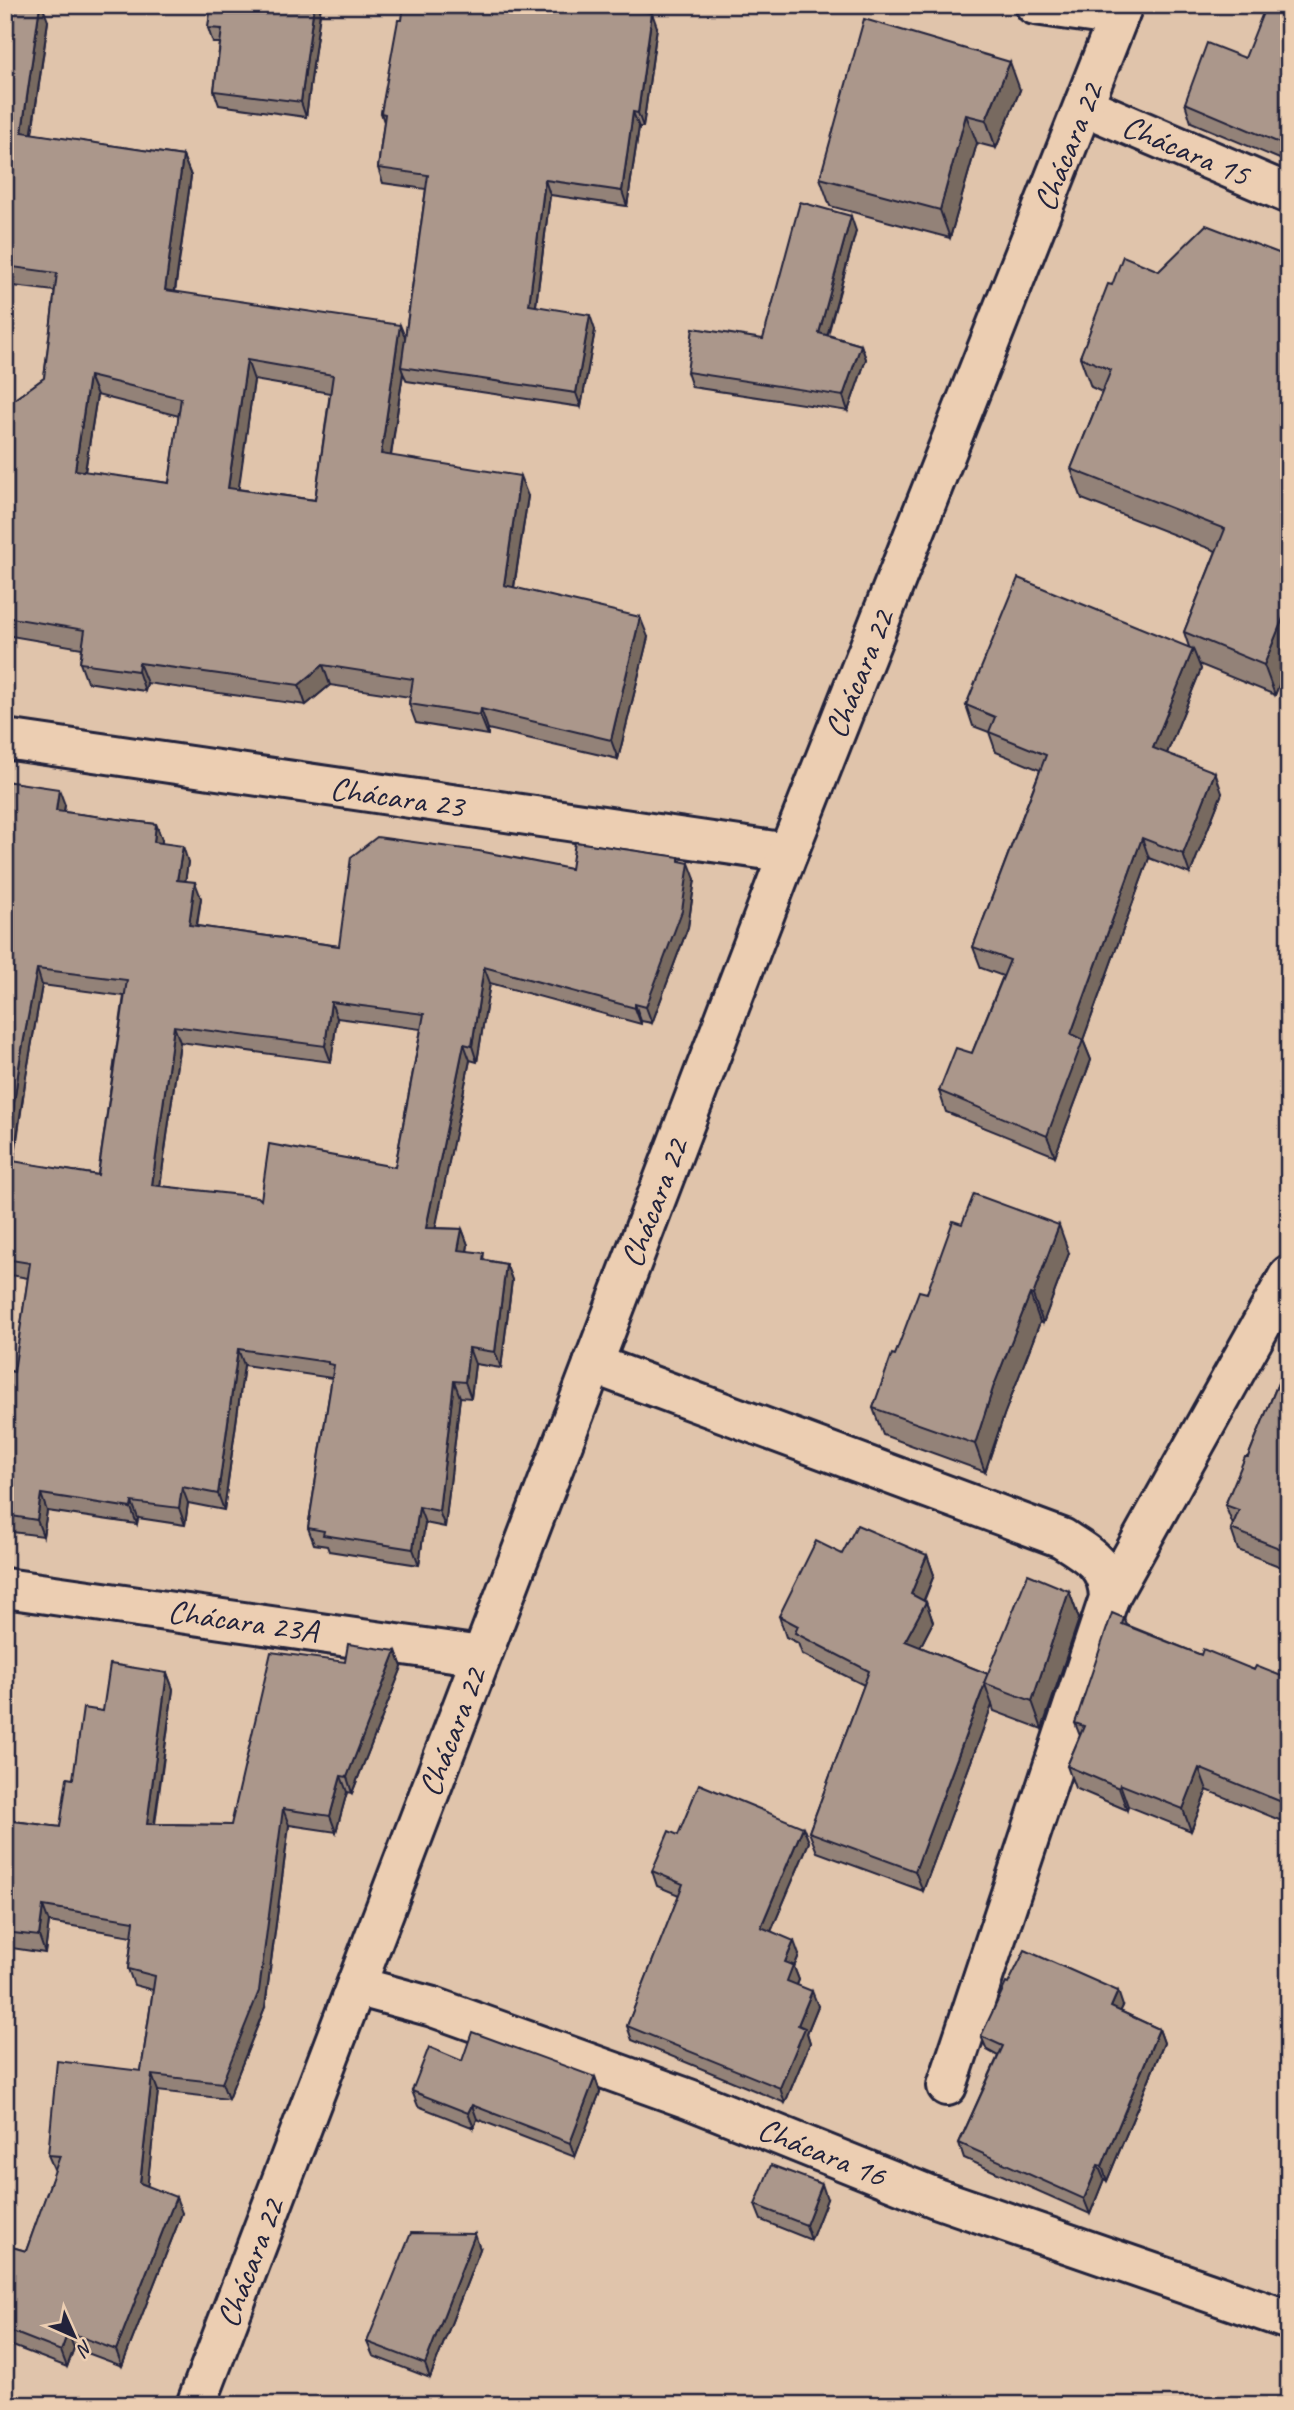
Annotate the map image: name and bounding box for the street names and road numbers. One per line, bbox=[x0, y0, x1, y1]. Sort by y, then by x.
street label: Chácara 22 bbox=[1023, 74, 1114, 217]
street label: Chácara 15 bbox=[1116, 104, 1258, 196]
street label: Chácara 22 bbox=[814, 601, 905, 744]
street label: Chácara 23 bbox=[328, 767, 469, 827]
street label: Chácara 22 bbox=[610, 1130, 699, 1273]
street label: Chácara 23A bbox=[165, 1590, 322, 1652]
street label: Chácara 22 bbox=[408, 1659, 497, 1802]
street label: Chácara 16 bbox=[752, 2107, 893, 2197]
street label: Chácara 22 bbox=[206, 2190, 295, 2333]

